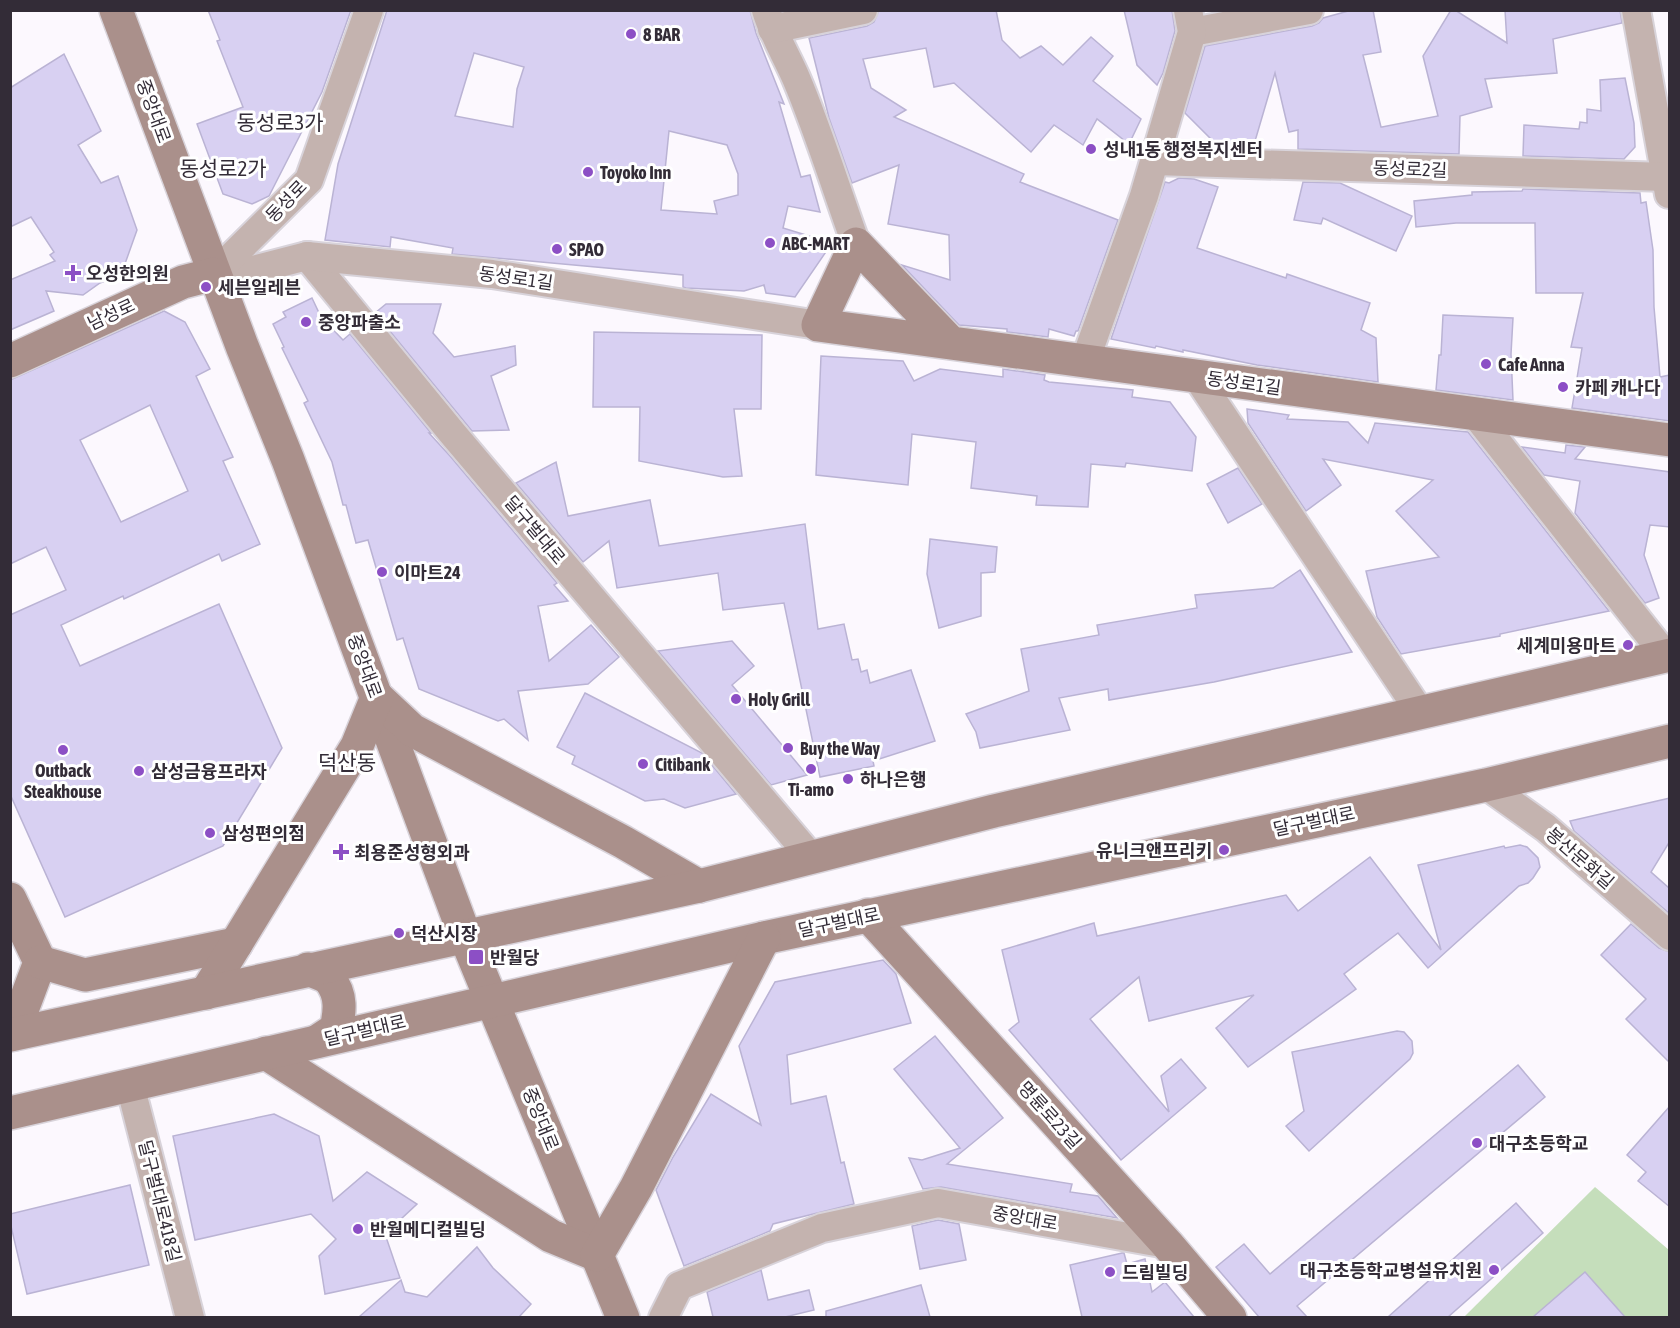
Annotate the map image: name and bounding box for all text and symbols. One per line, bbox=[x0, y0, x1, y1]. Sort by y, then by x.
place label: 8 BAR bbox=[643, 24, 680, 45]
marker: 8 BAR bbox=[624, 27, 638, 41]
street label: 중앙대로 bbox=[133, 76, 175, 146]
district label: 동성로3가 bbox=[236, 110, 324, 134]
place label: 성내1동 행정복지센터 bbox=[1103, 139, 1263, 160]
marker: 성내1동 행정복지센터 bbox=[1084, 142, 1098, 156]
district label: 동성로2가 bbox=[179, 156, 267, 180]
street label: 동성로2길 bbox=[1372, 157, 1448, 181]
place label: Toyoko Inn bbox=[600, 162, 672, 183]
marker: Toyoko Inn bbox=[581, 165, 595, 179]
street label: 동성로 bbox=[261, 176, 311, 226]
place label: ABC-MART bbox=[781, 233, 850, 254]
marker: ABC-MART bbox=[763, 236, 777, 250]
place label: SPAO bbox=[569, 239, 604, 260]
marker: SPAO bbox=[550, 242, 564, 256]
street label: 동성로1길 bbox=[478, 262, 554, 294]
place label: 오성한의원 bbox=[86, 263, 169, 284]
marker: 오성한의원 bbox=[64, 264, 82, 282]
place label: 세븐일레븐 bbox=[218, 277, 301, 298]
marker: 세븐일레븐 bbox=[199, 280, 213, 294]
street label: 남성로 bbox=[84, 294, 138, 334]
place label: 중앙파출소 bbox=[318, 312, 401, 333]
marker: 중앙파출소 bbox=[299, 315, 313, 329]
place label: Cafe Anna bbox=[1498, 354, 1565, 375]
marker: Cafe Anna bbox=[1479, 357, 1493, 371]
street label: 동성로1길 bbox=[1206, 367, 1282, 399]
place label: 카페 캐나다 bbox=[1575, 377, 1661, 398]
marker: 카페 캐나다 bbox=[1556, 380, 1570, 394]
street label: 달구벌대로 bbox=[500, 492, 570, 568]
place label: 이마트24 bbox=[394, 562, 461, 583]
marker: 이마트24 bbox=[375, 565, 389, 579]
street label: 중앙대로 bbox=[344, 631, 386, 701]
place label: 세계미용마트 bbox=[1517, 635, 1616, 656]
marker: 세계미용마트 bbox=[1621, 638, 1635, 652]
place label: Holy Grill bbox=[748, 689, 810, 710]
marker: Holy Grill bbox=[729, 692, 743, 706]
place label: Buy the Way bbox=[800, 738, 881, 759]
marker: Buy the Way bbox=[781, 741, 795, 755]
marker: Outback Steakhouse bbox=[56, 743, 70, 757]
district label: 덕산동 bbox=[318, 750, 376, 774]
place label: Citibank bbox=[655, 754, 711, 775]
marker: Citibank bbox=[636, 757, 650, 771]
place label: Outback Steakhouse bbox=[24, 760, 102, 802]
place label: 삼성금융프라자 bbox=[151, 761, 267, 782]
marker: Ti-amo bbox=[804, 762, 818, 776]
marker: 삼성금융프라자 bbox=[132, 764, 146, 778]
place label: 하나은행 bbox=[860, 769, 926, 790]
marker: 하나은행 bbox=[841, 772, 855, 786]
place label: Ti-amo bbox=[788, 779, 834, 800]
street label: 달구벌대로 bbox=[1271, 802, 1357, 840]
place label: 삼성편의점 bbox=[222, 823, 305, 844]
street label: 봉산문화길 bbox=[1542, 823, 1618, 893]
marker: 삼성편의점 bbox=[203, 826, 217, 840]
place label: 유니크앤프리키 bbox=[1096, 840, 1212, 861]
place label: 최용준성형외과 bbox=[354, 842, 470, 863]
marker: 최용준성형외과 bbox=[332, 843, 350, 861]
marker: 유니크앤프리키 bbox=[1217, 843, 1231, 857]
street label: 달구벌대로 bbox=[796, 903, 882, 941]
place label: 덕산시장 bbox=[411, 923, 478, 944]
marker: 덕산시장 bbox=[392, 926, 406, 940]
place label: 반월당 bbox=[490, 947, 540, 968]
marker: 반월당 bbox=[467, 948, 485, 966]
street label: 달구벌대로 bbox=[322, 1010, 408, 1050]
street label: 명륜로23길 bbox=[1014, 1077, 1086, 1153]
street label: 중앙대로 bbox=[519, 1084, 563, 1154]
place label: 대구초등학교 bbox=[1489, 1133, 1588, 1154]
marker: 대구초등학교 bbox=[1470, 1136, 1484, 1150]
street label: 달구벌대로418길 bbox=[135, 1138, 185, 1264]
street label: 중앙대로 bbox=[991, 1202, 1059, 1234]
place label: 반월메디컬빌딩 bbox=[370, 1219, 486, 1240]
marker: 반월메디컬빌딩 bbox=[351, 1222, 365, 1236]
place label: 대구초등학교병설유치원 bbox=[1300, 1260, 1482, 1281]
place label: 드림빌딩 bbox=[1122, 1262, 1188, 1283]
marker: 대구초등학교병설유치원 bbox=[1487, 1263, 1501, 1277]
marker: 드림빌딩 bbox=[1103, 1265, 1117, 1279]

